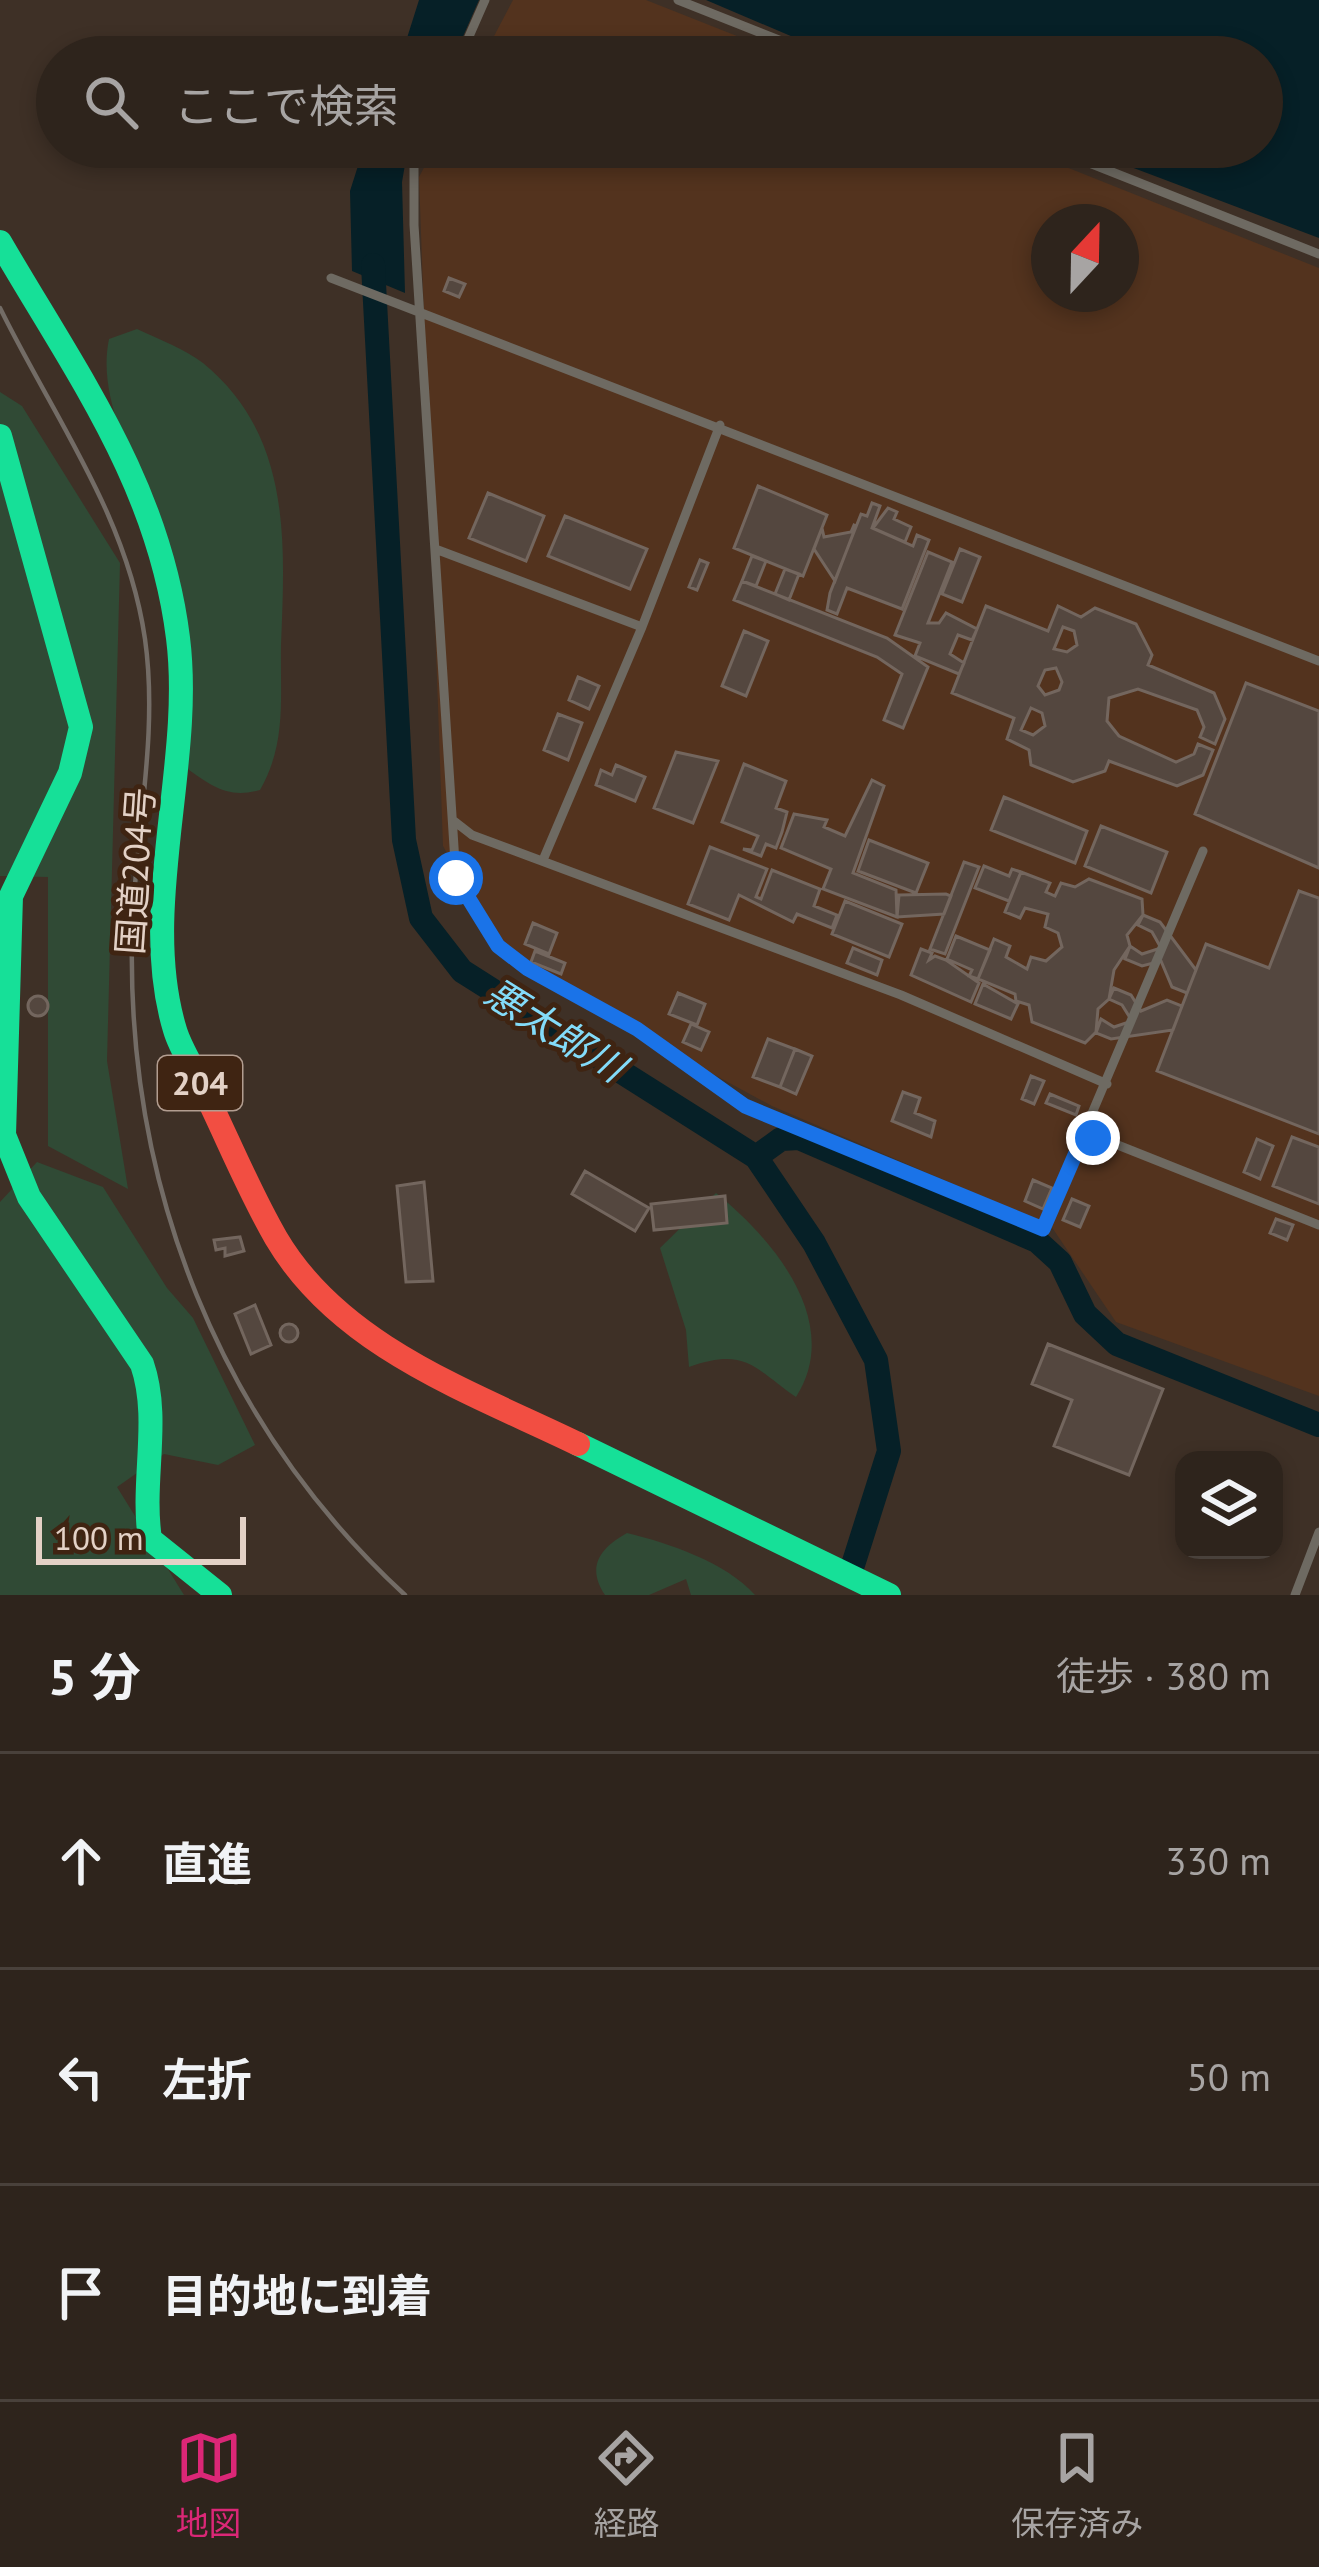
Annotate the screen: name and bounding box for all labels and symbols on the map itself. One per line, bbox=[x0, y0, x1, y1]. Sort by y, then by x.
north arrow bbox=[1031, 204, 1139, 312]
street label: 国道204号 bbox=[105, 786, 164, 956]
route start bbox=[429, 851, 483, 905]
water label: 悪太郎川 bbox=[476, 967, 638, 1095]
road number: 204 bbox=[158, 1056, 242, 1110]
route end bbox=[1066, 1111, 1120, 1165]
scale bar bbox=[36, 1511, 246, 1564]

